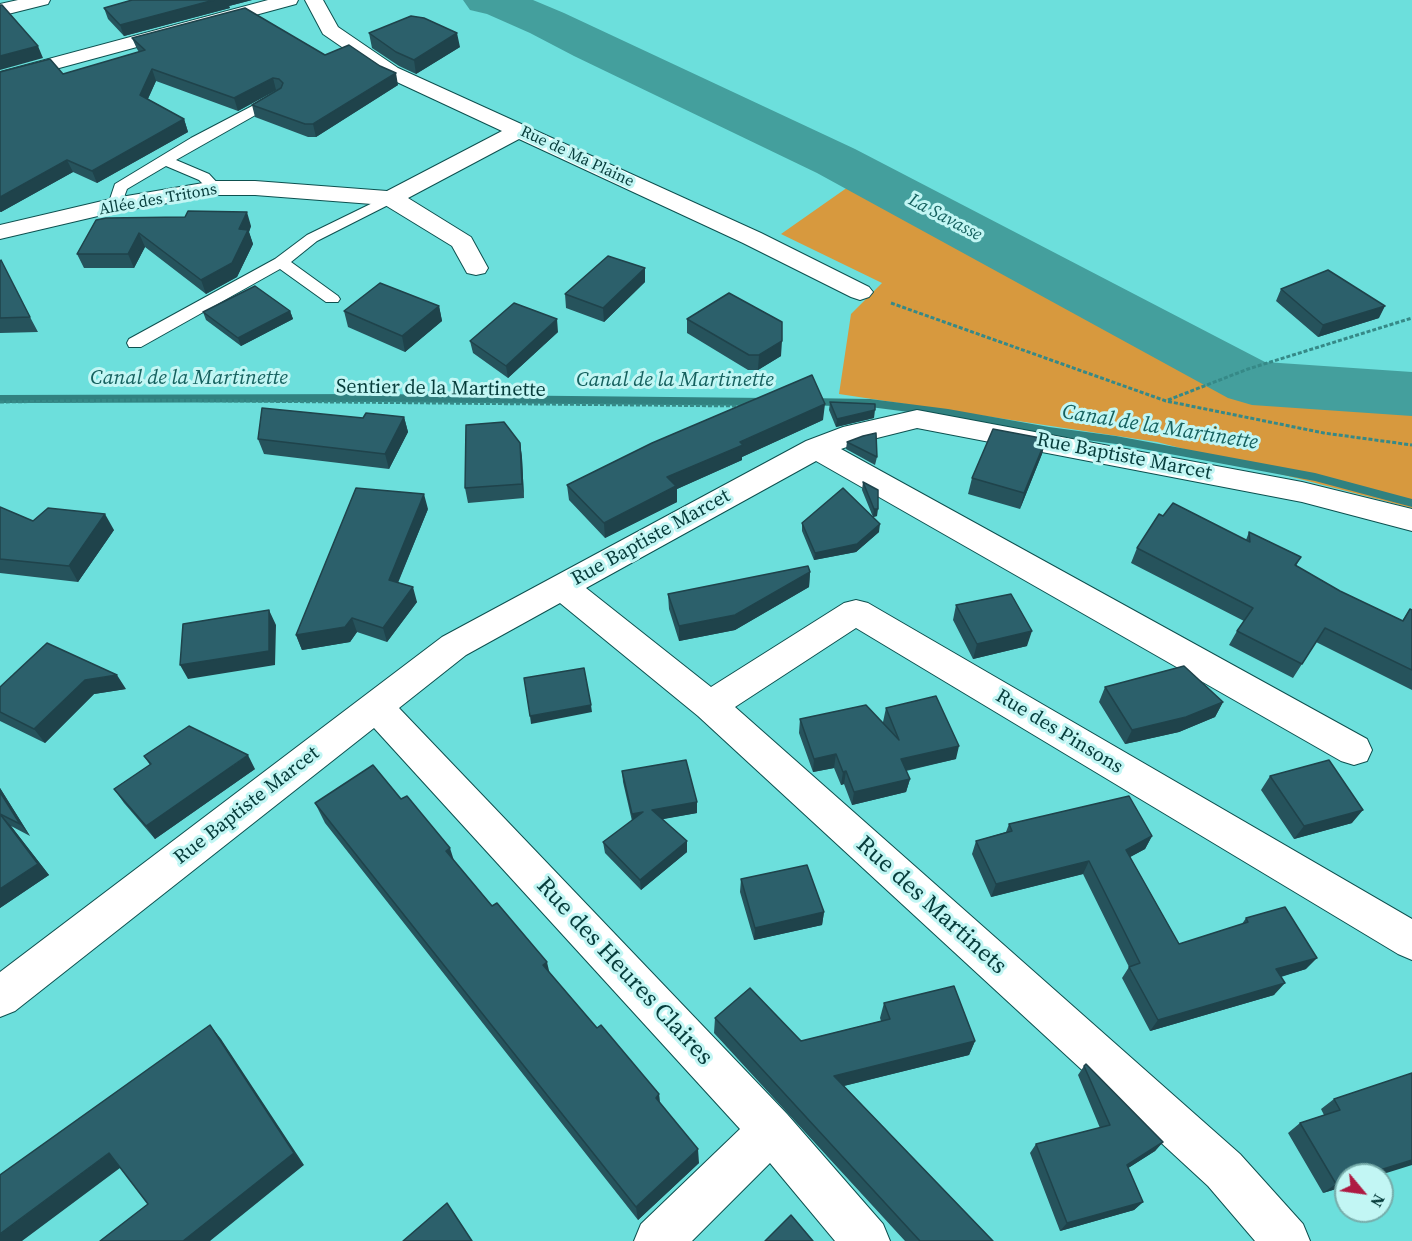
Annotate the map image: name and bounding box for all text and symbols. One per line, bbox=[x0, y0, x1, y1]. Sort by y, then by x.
street label: Rue de Ma Plaine bbox=[517, 122, 637, 192]
street label: Allée des Tritons bbox=[98, 180, 218, 220]
water label: La Savasse bbox=[905, 190, 985, 246]
water label: Canal de la Martinette bbox=[90, 366, 288, 392]
water label: Canal de la Martinette bbox=[576, 368, 774, 394]
street label: Sentier de la Martinette bbox=[336, 375, 546, 403]
water label: Canal de la Martinette bbox=[1060, 400, 1260, 456]
street label: Rue Baptiste Marcet bbox=[1034, 428, 1214, 486]
street label: Rue Baptiste Marcet bbox=[567, 484, 735, 592]
street label: Rue des Pinsons bbox=[991, 684, 1127, 780]
street label: Rue Baptiste Marcet bbox=[170, 742, 324, 870]
street label: Rue des Martinets bbox=[850, 831, 1012, 981]
street label: Rue des Heures Claires bbox=[530, 872, 718, 1072]
north arrow bbox=[1334, 1163, 1394, 1223]
text: N bbox=[1366, 1190, 1390, 1211]

